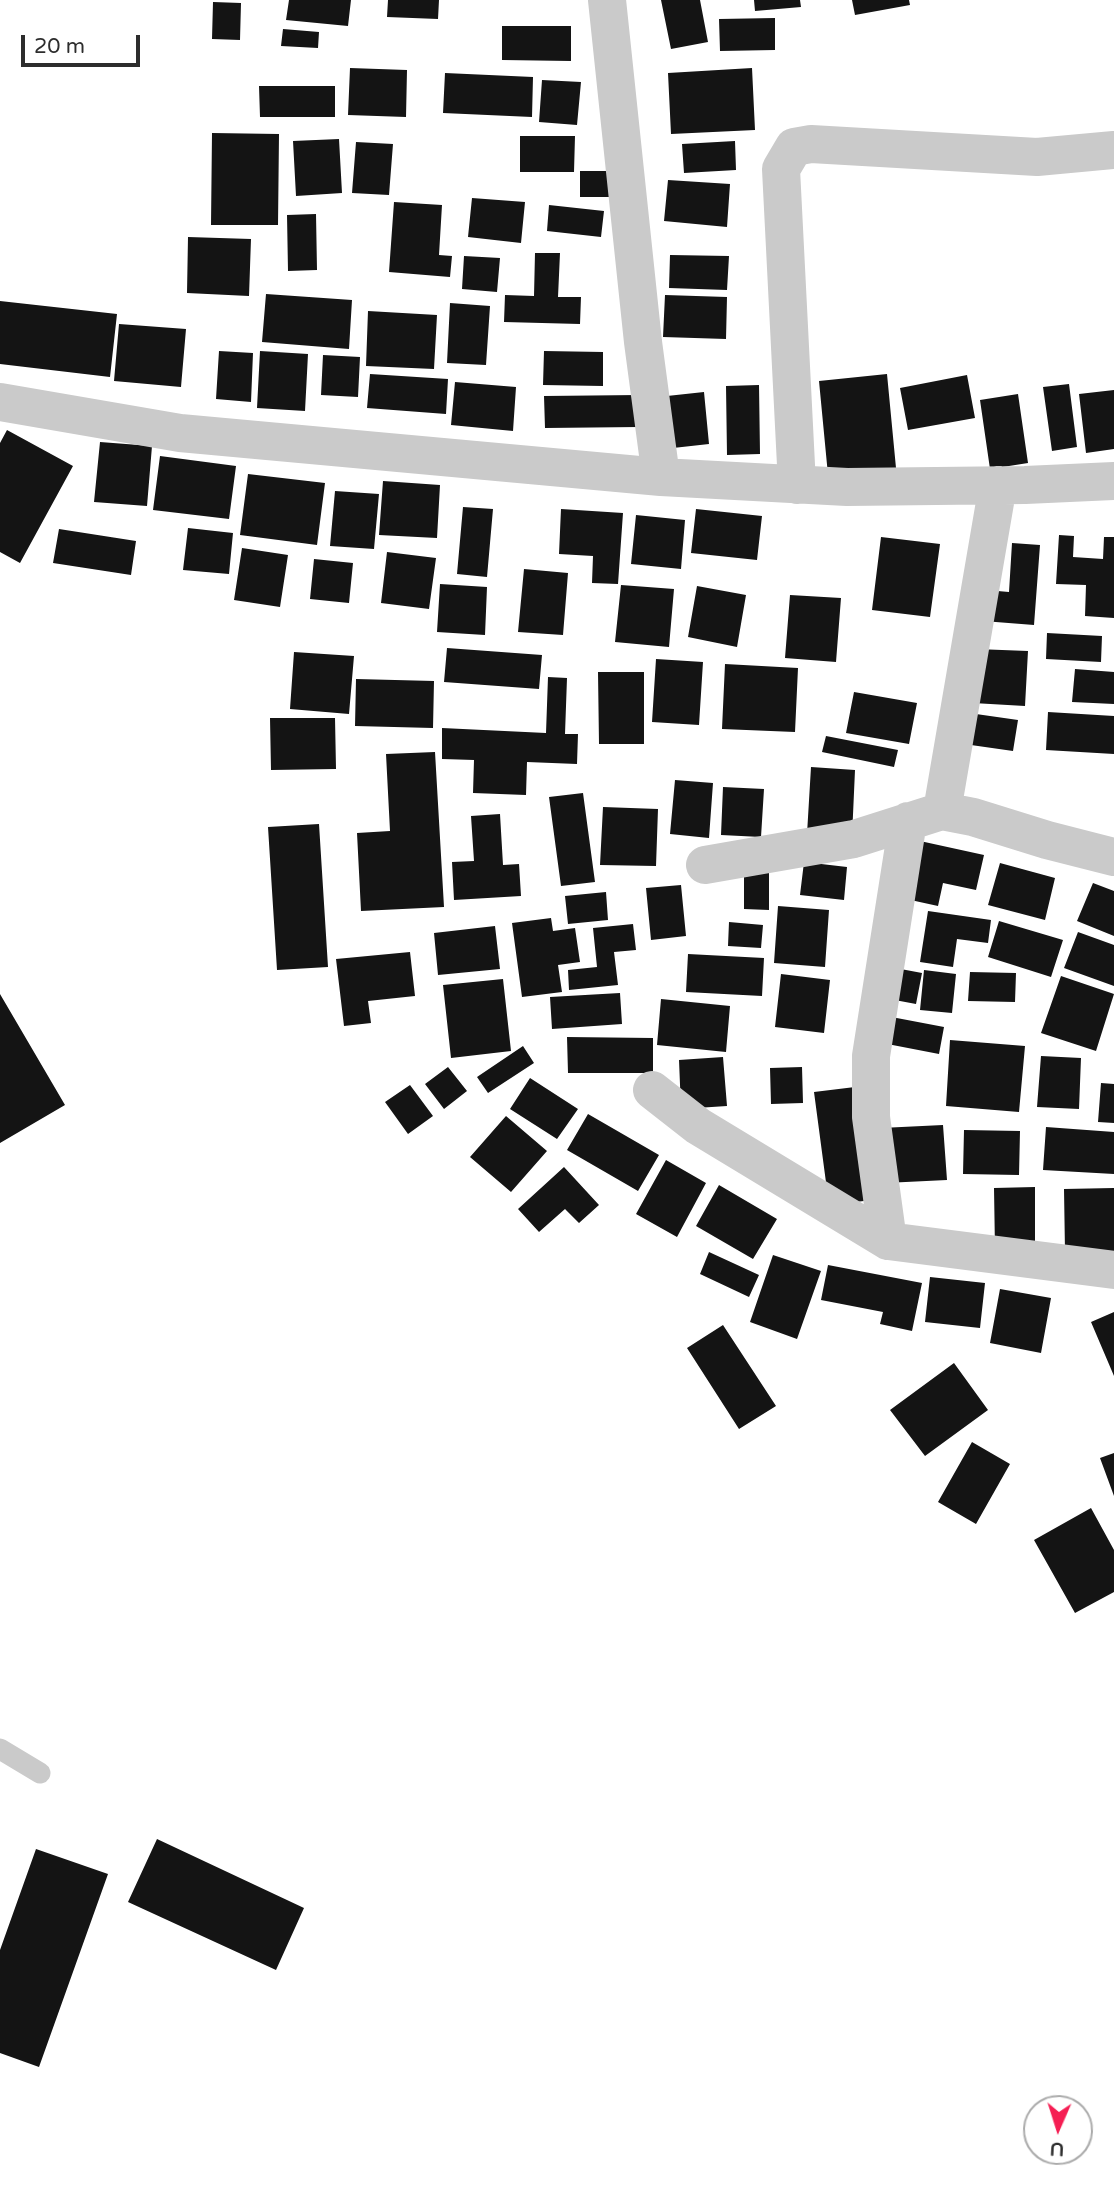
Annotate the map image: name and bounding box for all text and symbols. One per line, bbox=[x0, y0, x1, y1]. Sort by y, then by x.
scale bar bbox=[24, 21, 144, 65]
text: 20 m bbox=[34, 34, 85, 59]
north arrow bbox=[1023, 2095, 1093, 2165]
text: U bbox=[1049, 2138, 1065, 2160]

